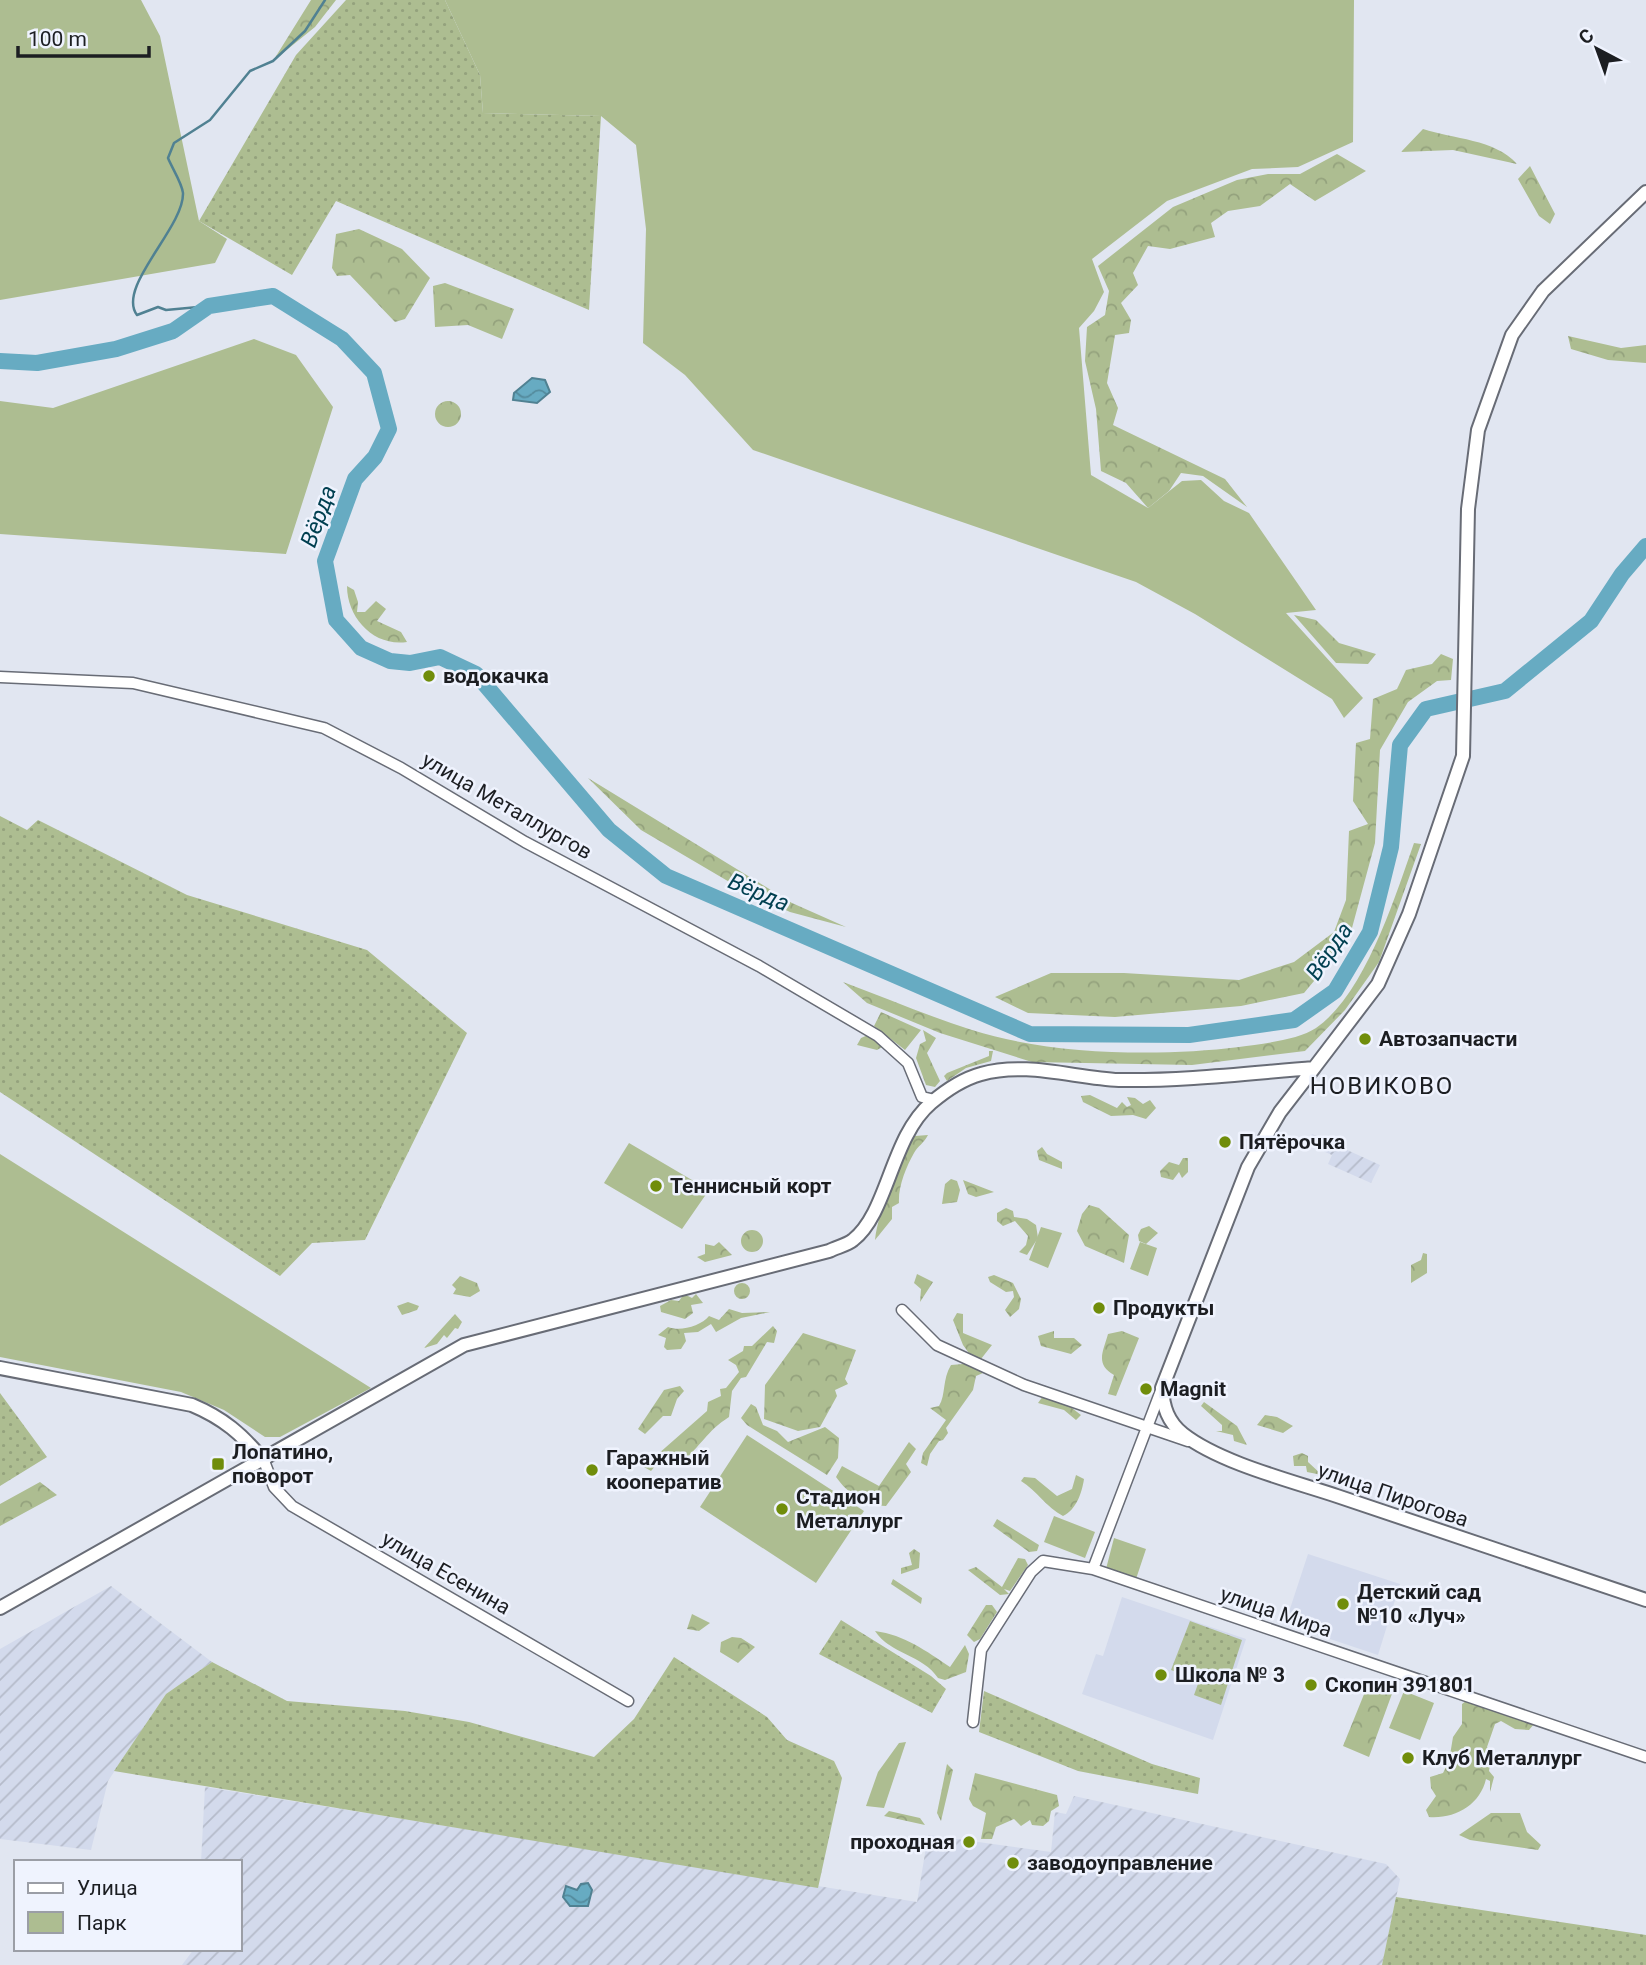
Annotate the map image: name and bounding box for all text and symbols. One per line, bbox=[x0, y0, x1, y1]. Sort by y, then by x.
scale bar bbox=[18, 14, 149, 58]
north arrow bbox=[1562, 14, 1632, 84]
text: С bbox=[1574, 24, 1598, 49]
text: 100 m bbox=[28, 27, 87, 51]
water label: Вёрда bbox=[295, 482, 342, 551]
place label: водокачка bbox=[443, 664, 549, 688]
marker: водокачка bbox=[421, 668, 437, 684]
street label: улица Металлургов bbox=[418, 748, 596, 864]
water label: Вёрда bbox=[724, 868, 793, 917]
water label: Вёрда bbox=[1300, 917, 1358, 985]
place label: Автозапчасти bbox=[1379, 1027, 1517, 1051]
marker: Автозапчасти bbox=[1357, 1031, 1373, 1047]
district label: НОВИКОВО bbox=[1310, 1072, 1454, 1100]
place label: Пятёрочка bbox=[1239, 1130, 1345, 1154]
marker: Пятёрочка bbox=[1217, 1134, 1233, 1150]
place label: Теннисный корт bbox=[670, 1174, 832, 1198]
marker: Теннисный корт bbox=[648, 1178, 664, 1194]
place label: Продукты bbox=[1113, 1296, 1215, 1320]
marker: Продукты bbox=[1091, 1300, 1107, 1316]
place label: Magnit bbox=[1160, 1377, 1226, 1401]
marker: Magnit bbox=[1138, 1381, 1154, 1397]
place label: Лопатино, поворот bbox=[232, 1440, 333, 1488]
place label: Гаражный кооператив bbox=[606, 1446, 722, 1494]
marker: Лопатино, поворот bbox=[210, 1456, 226, 1472]
street label: улица Пирогова bbox=[1315, 1458, 1471, 1532]
marker: Гаражный кооператив bbox=[584, 1462, 600, 1478]
place label: Стадион Металлург bbox=[796, 1485, 903, 1533]
marker: Стадион Металлург bbox=[774, 1501, 790, 1517]
street label: улица Есенина bbox=[377, 1526, 515, 1620]
place label: Детский сад №10 «Луч» bbox=[1357, 1580, 1481, 1628]
street label: улица Мира bbox=[1217, 1582, 1335, 1642]
marker: Детский сад №10 «Луч» bbox=[1335, 1596, 1351, 1612]
place label: Школа № 3 bbox=[1175, 1663, 1285, 1687]
marker: Школа № 3 bbox=[1153, 1667, 1169, 1683]
place label: Скопин 391801 bbox=[1325, 1673, 1475, 1697]
marker: Скопин 391801 bbox=[1303, 1677, 1319, 1693]
place label: Клуб Металлург bbox=[1422, 1746, 1582, 1770]
marker: Клуб Металлург bbox=[1400, 1750, 1416, 1766]
place label: проходная bbox=[850, 1830, 955, 1854]
marker: проходная bbox=[961, 1834, 977, 1850]
place label: заводоуправление bbox=[1027, 1851, 1213, 1875]
marker: заводоуправление bbox=[1005, 1855, 1021, 1871]
legend bbox=[14, 1860, 242, 1951]
text: Улица bbox=[77, 1876, 138, 1900]
text: Парк bbox=[77, 1911, 127, 1935]

